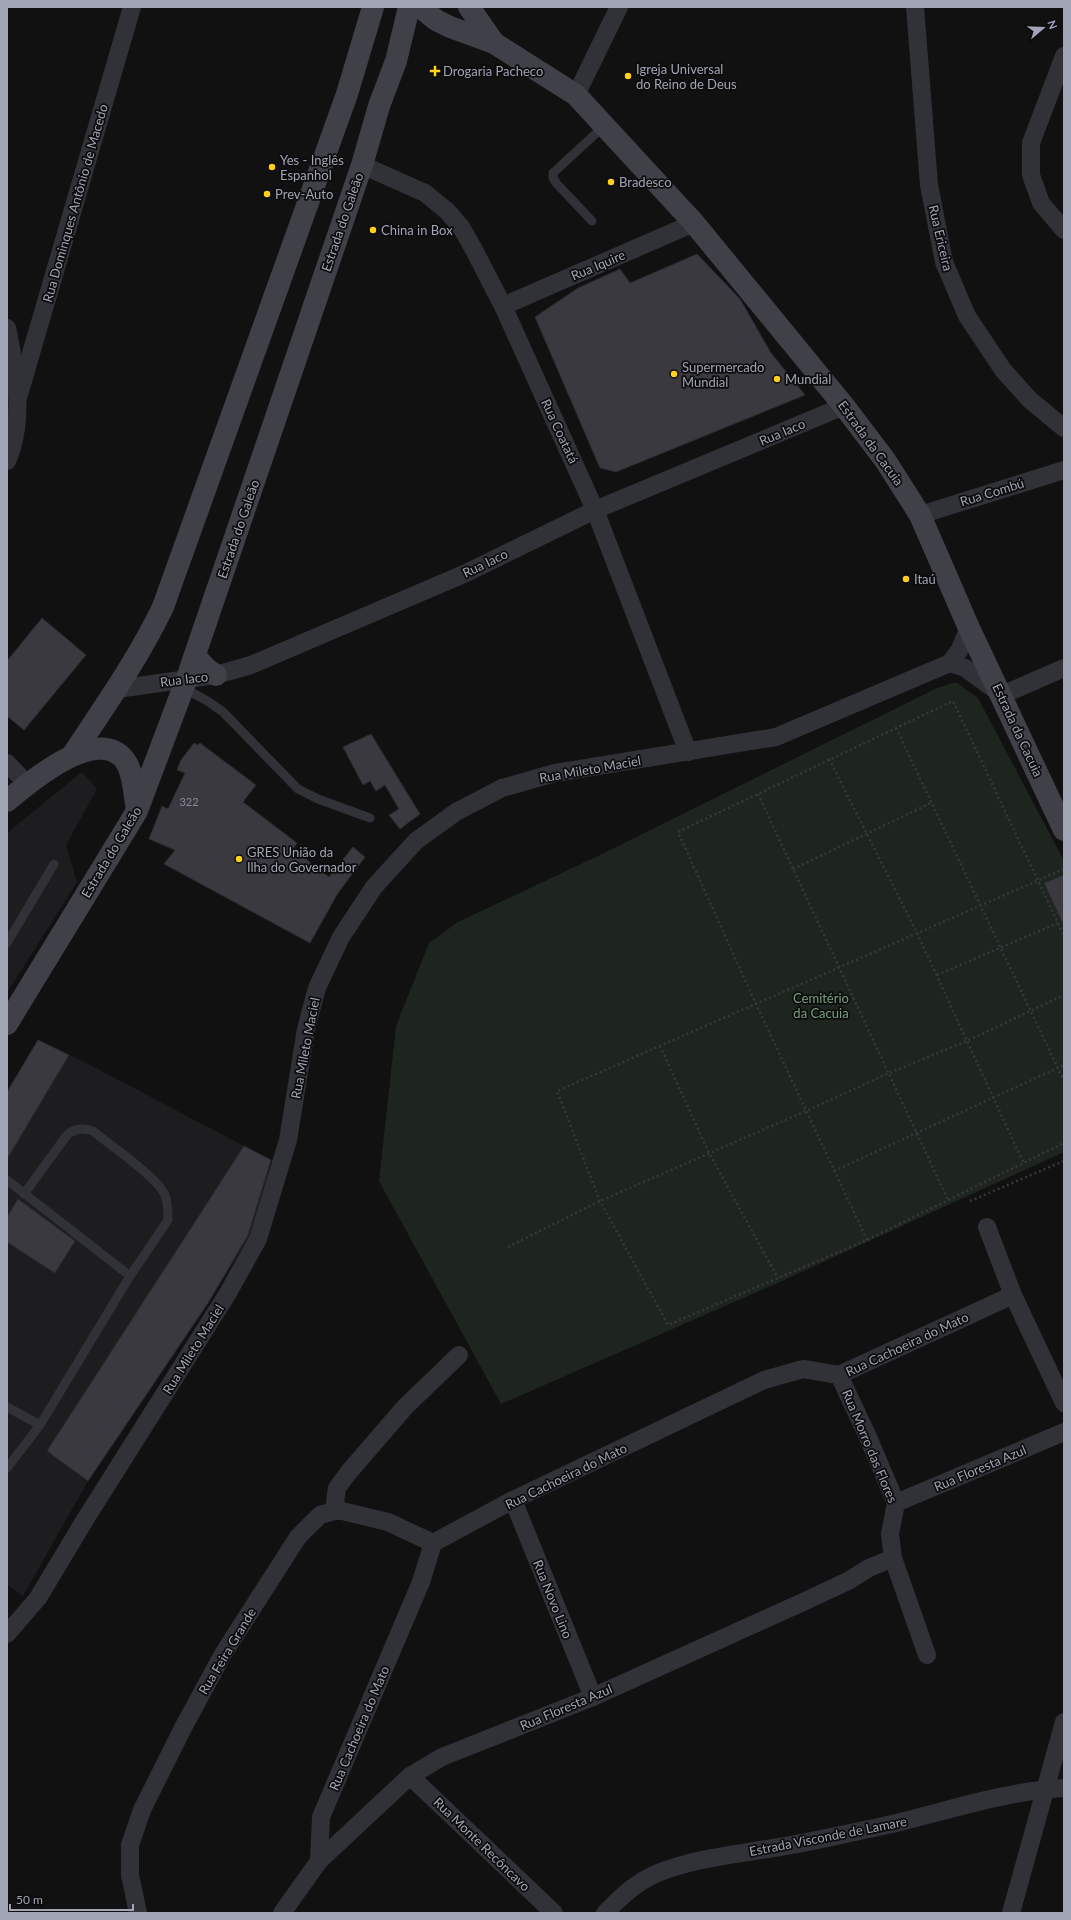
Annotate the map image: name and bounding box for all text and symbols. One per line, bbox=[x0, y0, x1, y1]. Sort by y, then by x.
north arrow bbox=[1023, 8, 1063, 48]
text: N bbox=[1045, 18, 1060, 31]
place label: Igreja Universal do Reino de Deus bbox=[636, 61, 737, 92]
place label: Drogaria Pacheco bbox=[443, 63, 543, 79]
marker: Drogaria Pacheco bbox=[430, 66, 440, 76]
marker: Igreja Universal do Reino de Deus bbox=[623, 71, 633, 81]
street label: Rua Dominques Antônio de Macedo bbox=[39, 102, 111, 304]
place label: Yes - Inglês Espanhol bbox=[280, 152, 344, 183]
marker: Yes - Inglês Espanhol bbox=[267, 162, 277, 172]
street label: Estrada do Galeão bbox=[318, 170, 366, 274]
place label: Bradesco bbox=[619, 174, 672, 190]
marker: Bradesco bbox=[606, 177, 616, 187]
place label: Prev-Auto bbox=[275, 186, 333, 202]
marker: Prev-Auto bbox=[262, 189, 272, 199]
street label: Rua Ericeira bbox=[926, 203, 956, 273]
place label: China in Box bbox=[381, 222, 453, 238]
marker: China in Box bbox=[368, 225, 378, 235]
street label: Rua Iquire bbox=[568, 246, 628, 284]
place label: Supermercado Mundial bbox=[682, 359, 764, 390]
marker: Supermercado Mundial bbox=[669, 369, 679, 379]
place label: Mundial bbox=[785, 371, 831, 387]
marker: Mundial bbox=[772, 374, 782, 384]
street label: Rua Coatatá bbox=[538, 396, 582, 466]
street label: Estrada da Cacuia bbox=[835, 397, 907, 489]
street label: Rua Iaco bbox=[757, 415, 807, 449]
street label: Rua Combú bbox=[958, 475, 1026, 509]
street label: Estrada do Galeão bbox=[214, 477, 262, 581]
street label: Rua Iaco bbox=[460, 545, 510, 581]
place label: Itaú bbox=[914, 571, 936, 587]
marker: Itaú bbox=[901, 574, 911, 584]
street label: Rua Iaco bbox=[159, 668, 209, 690]
street label: Estrada da Cacuia bbox=[989, 681, 1047, 779]
street label: Rua Mileto Maciel bbox=[538, 752, 642, 786]
house number: 322 bbox=[179, 795, 199, 808]
street label: Estrada do Galeão bbox=[77, 804, 145, 900]
place label: GRES União da Ilha do Governador bbox=[247, 844, 357, 875]
marker: GRES União da Ilha do Governador bbox=[234, 854, 244, 864]
park label: Cemitério da Cacuia bbox=[793, 990, 849, 1021]
street label: Rua Mileto Maciel bbox=[287, 996, 323, 1100]
street label: Rua Mileto Maciel bbox=[159, 1301, 227, 1397]
street label: Rua Cachoeira do Mato bbox=[843, 1309, 971, 1379]
street label: Rua Morro das Flores bbox=[839, 1387, 901, 1505]
street label: Rua Cachoeira do Mato bbox=[502, 1440, 630, 1512]
street label: Rua Floresta Azul bbox=[932, 1441, 1028, 1495]
street label: Rua Novo Lino bbox=[530, 1557, 576, 1641]
street label: Rua Feira Grande bbox=[195, 1605, 259, 1697]
street label: Rua Cachoeira do Mato bbox=[326, 1663, 392, 1793]
street label: Rua Floresta Azul bbox=[518, 1680, 614, 1734]
street label: Rua Monte Recôncavo bbox=[430, 1794, 534, 1894]
street label: Estrada Visconde de Lamare bbox=[748, 1813, 908, 1859]
scale bar bbox=[10, 1886, 133, 1912]
text: 50 m bbox=[16, 1892, 43, 1907]

